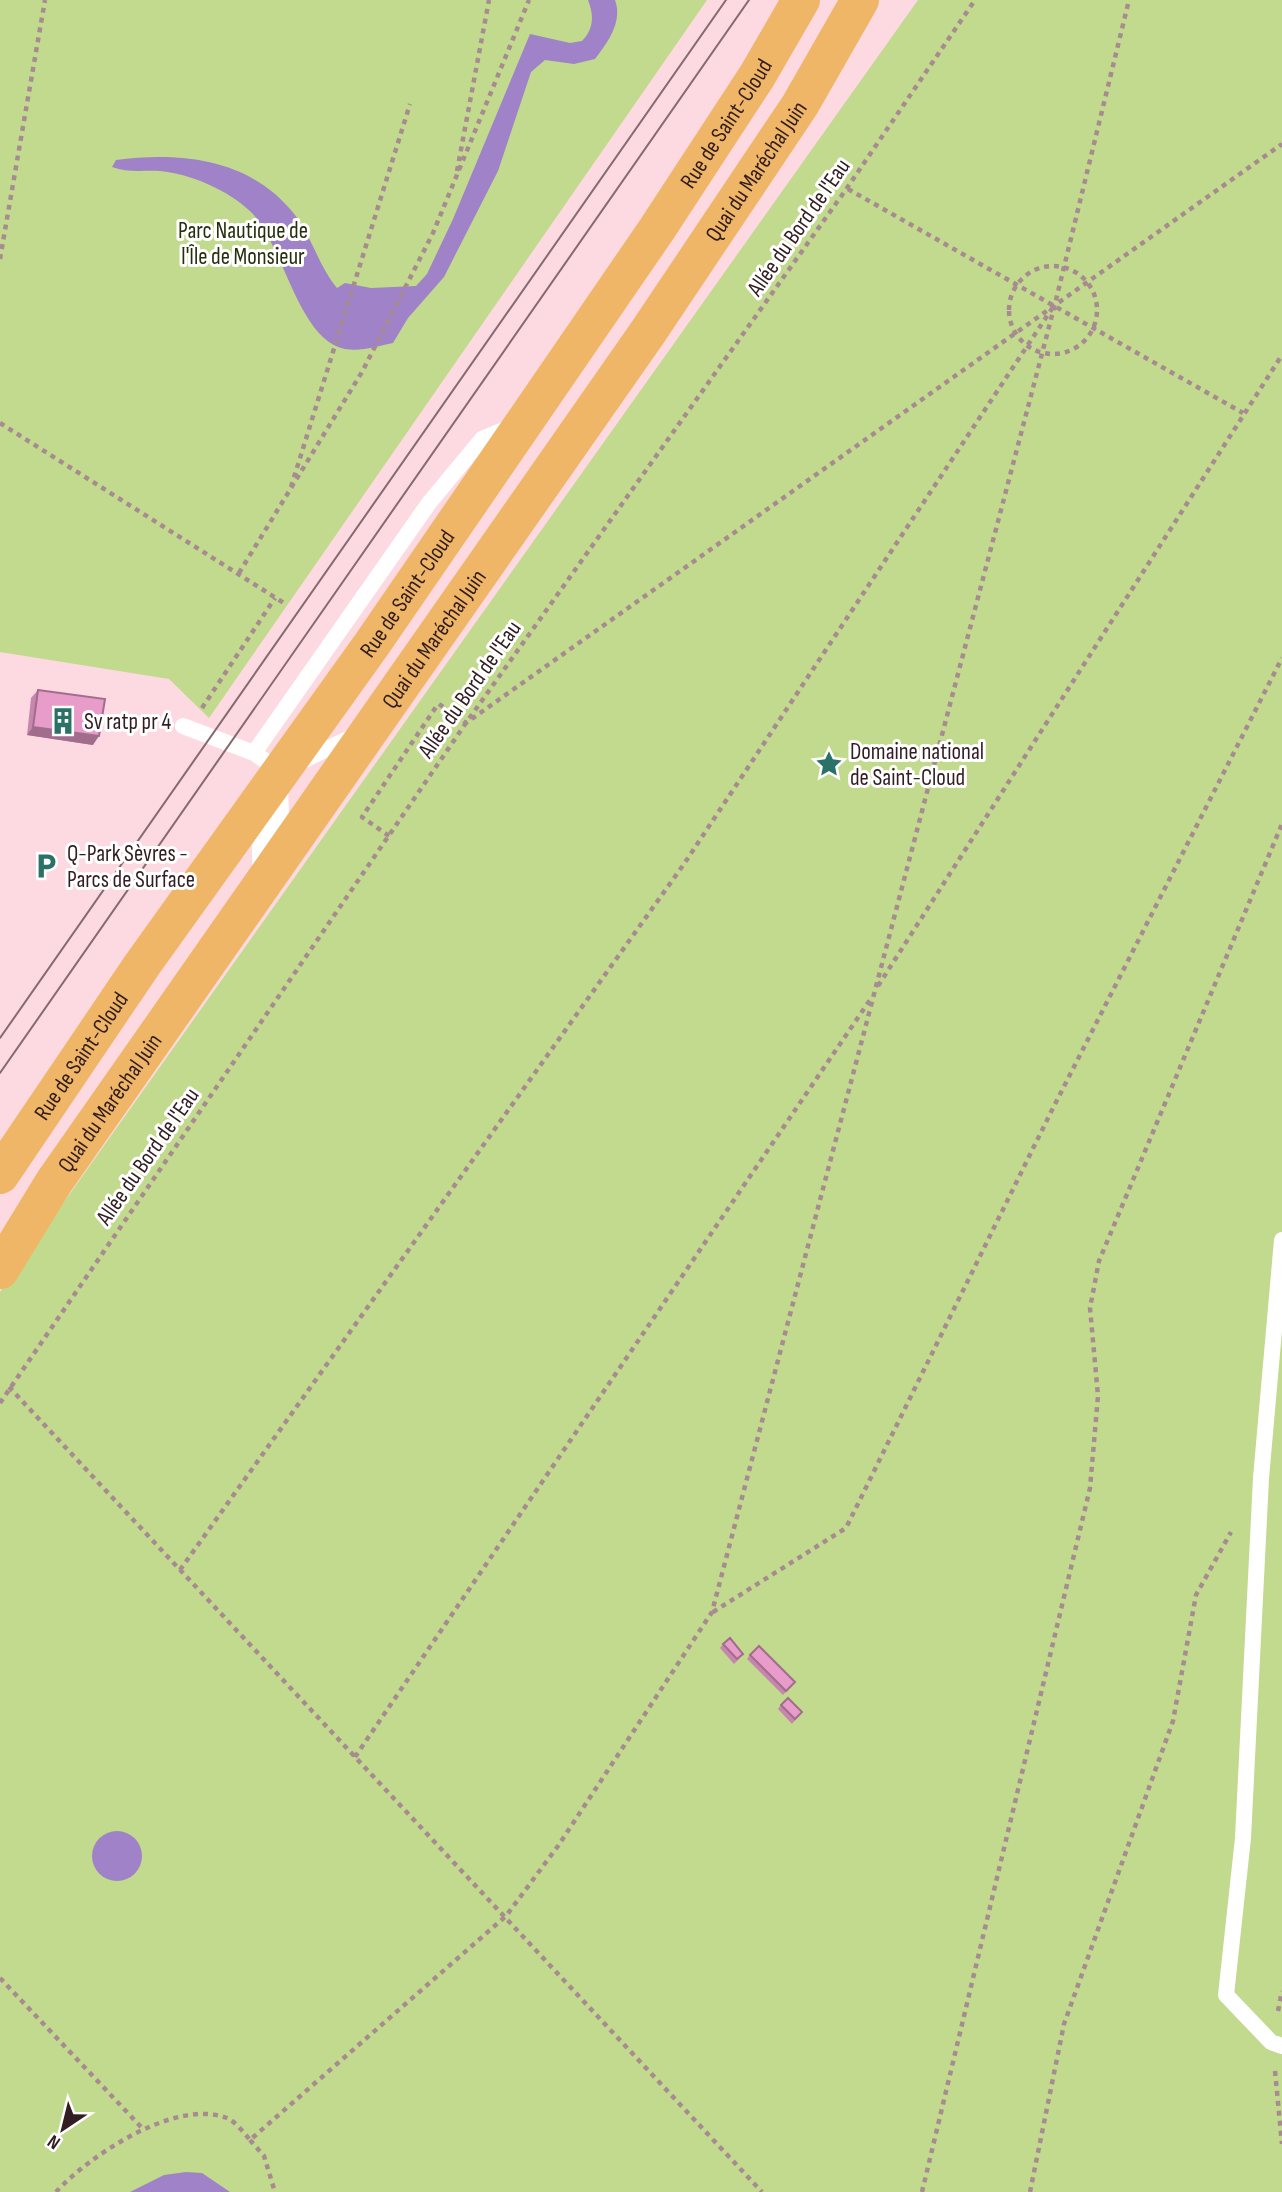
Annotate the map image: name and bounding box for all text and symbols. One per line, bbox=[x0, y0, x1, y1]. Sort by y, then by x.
street label: Rue de Saint-Cloud bbox=[675, 54, 779, 194]
street label: Quai du Maréchal Juin bbox=[700, 96, 814, 247]
street label: Allée du Bord de l'Eau bbox=[741, 154, 856, 302]
park label: Parc Nautique de l'Île de Monsieur bbox=[178, 217, 308, 271]
street label: Rue de Saint-Cloud bbox=[354, 525, 461, 663]
street label: Quai du Maréchal Juin bbox=[376, 564, 493, 714]
street label: Allée du Bord de l'Eau bbox=[412, 616, 527, 764]
building icon: Sv ratp pr 4 bbox=[48, 706, 78, 736]
place label: Sv ratp pr 4 bbox=[84, 708, 171, 736]
place label: Domaine national de Saint-Cloud bbox=[850, 738, 984, 792]
place icon: Domaine national de Saint-Cloud bbox=[814, 749, 844, 779]
place label: Q-Park Sèvres - Parcs de Surface bbox=[67, 840, 195, 894]
parking icon: Q-Park Sèvres - Parcs de Surface bbox=[31, 851, 61, 881]
street label: Rue de Saint-Cloud bbox=[28, 987, 135, 1126]
street label: Quai du Maréchal Juin bbox=[52, 1028, 168, 1178]
street label: Allée du Bord de l'Eau bbox=[90, 1083, 205, 1231]
north arrow bbox=[28, 2094, 98, 2164]
text: N bbox=[43, 2129, 65, 2154]

